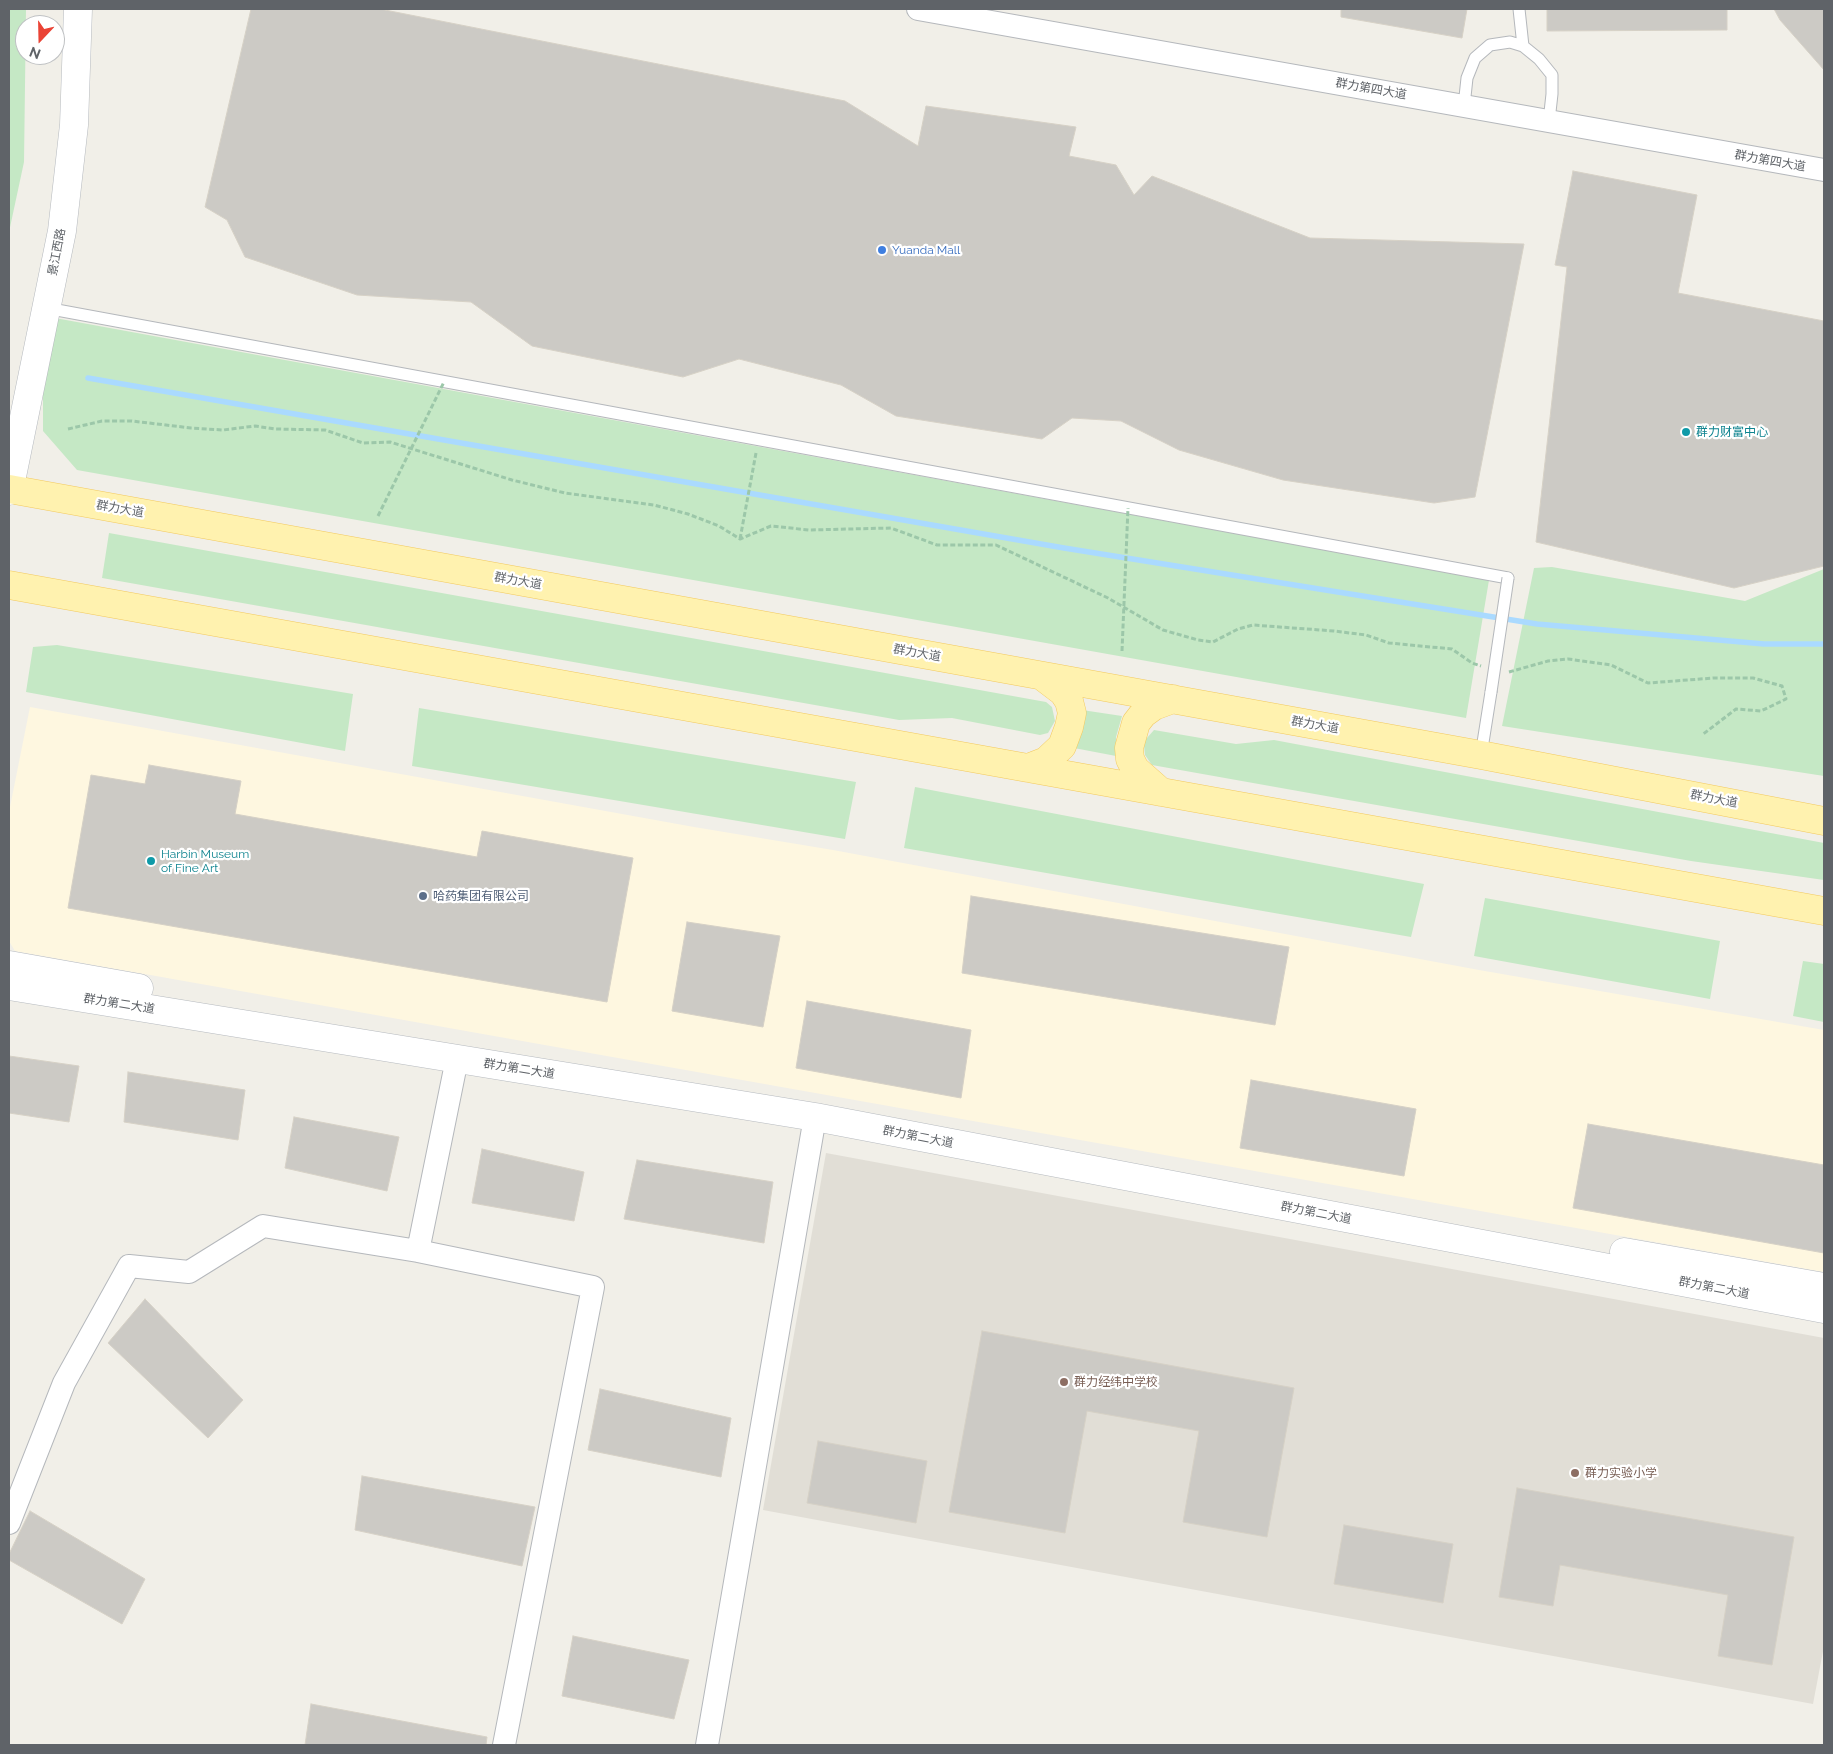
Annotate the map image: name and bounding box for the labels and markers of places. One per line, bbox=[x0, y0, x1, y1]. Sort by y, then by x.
place label: Yuanda Mall bbox=[892, 243, 960, 257]
marker: Yuanda Mall bbox=[876, 244, 888, 256]
place label: 群力财富中心 bbox=[1696, 425, 1768, 439]
marker: 群力财富中心 bbox=[1680, 426, 1692, 438]
place label: Harbin Museum of Fine Art bbox=[161, 847, 249, 875]
marker: Harbin Museum of Fine Art bbox=[145, 855, 157, 867]
place label: 哈药集团有限公司 bbox=[433, 889, 529, 903]
marker: 哈药集团有限公司 bbox=[417, 890, 429, 902]
place label: 群力经纬中学校 bbox=[1074, 1375, 1158, 1389]
marker: 群力经纬中学校 bbox=[1058, 1376, 1070, 1388]
place label: 群力实验小学 bbox=[1585, 1466, 1657, 1480]
marker: 群力实验小学 bbox=[1569, 1467, 1581, 1479]

